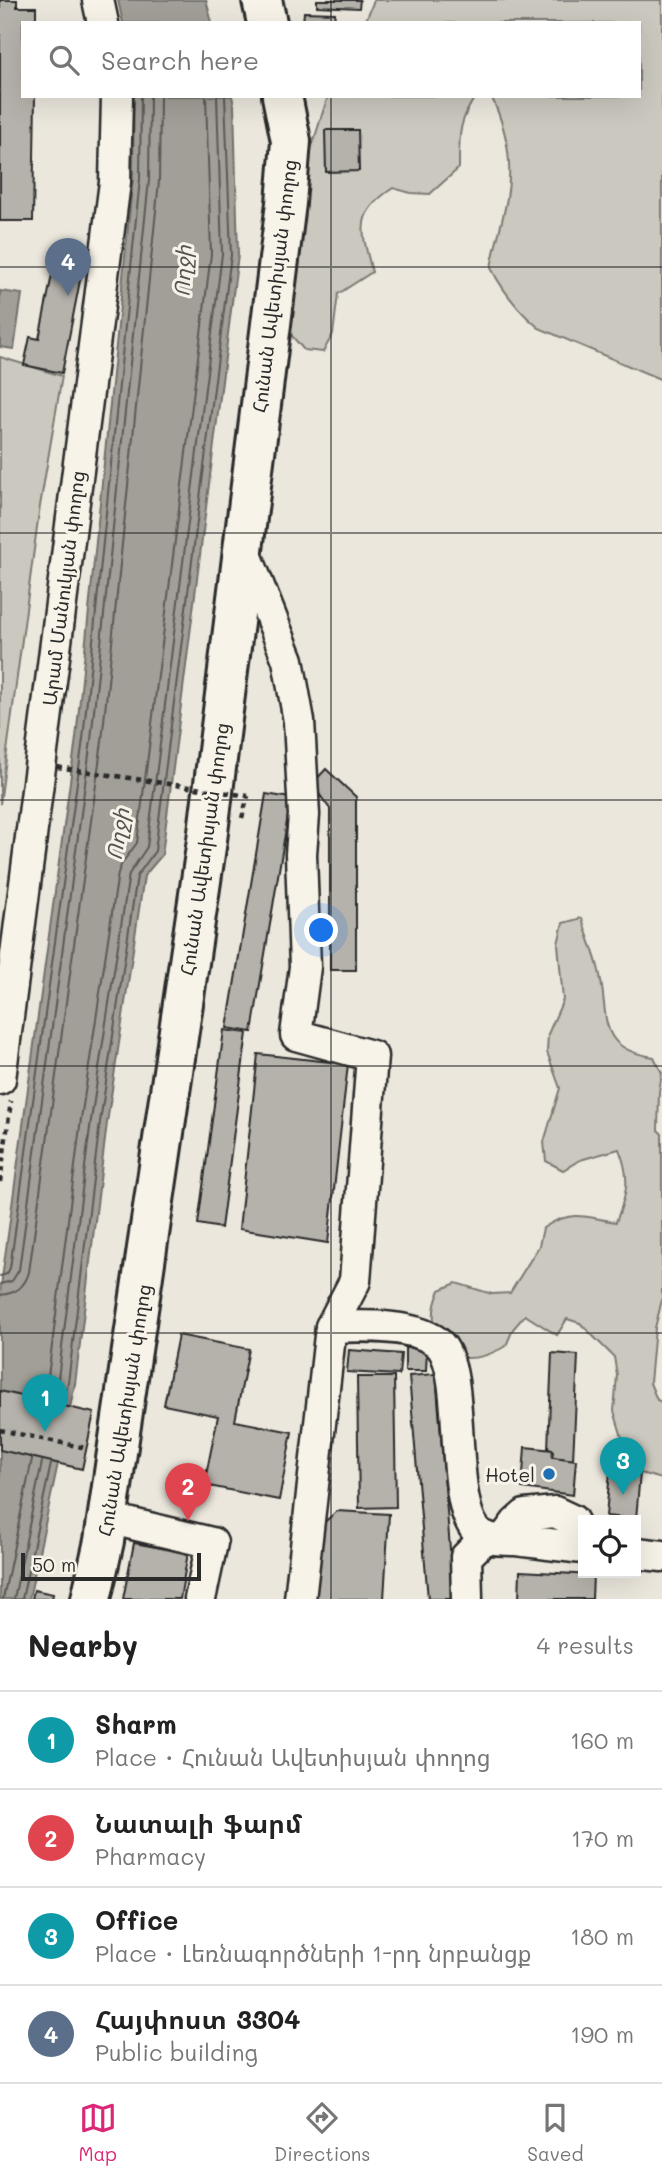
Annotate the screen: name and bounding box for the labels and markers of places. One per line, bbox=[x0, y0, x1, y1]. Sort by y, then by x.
pin: 4 bbox=[45, 238, 91, 296]
pin: 1 bbox=[22, 1374, 68, 1432]
pin: 3 bbox=[600, 1437, 646, 1495]
place label: Hotel bbox=[485, 1462, 535, 1487]
pin: 2 bbox=[165, 1463, 211, 1521]
marker: Hotel bbox=[541, 1466, 557, 1482]

